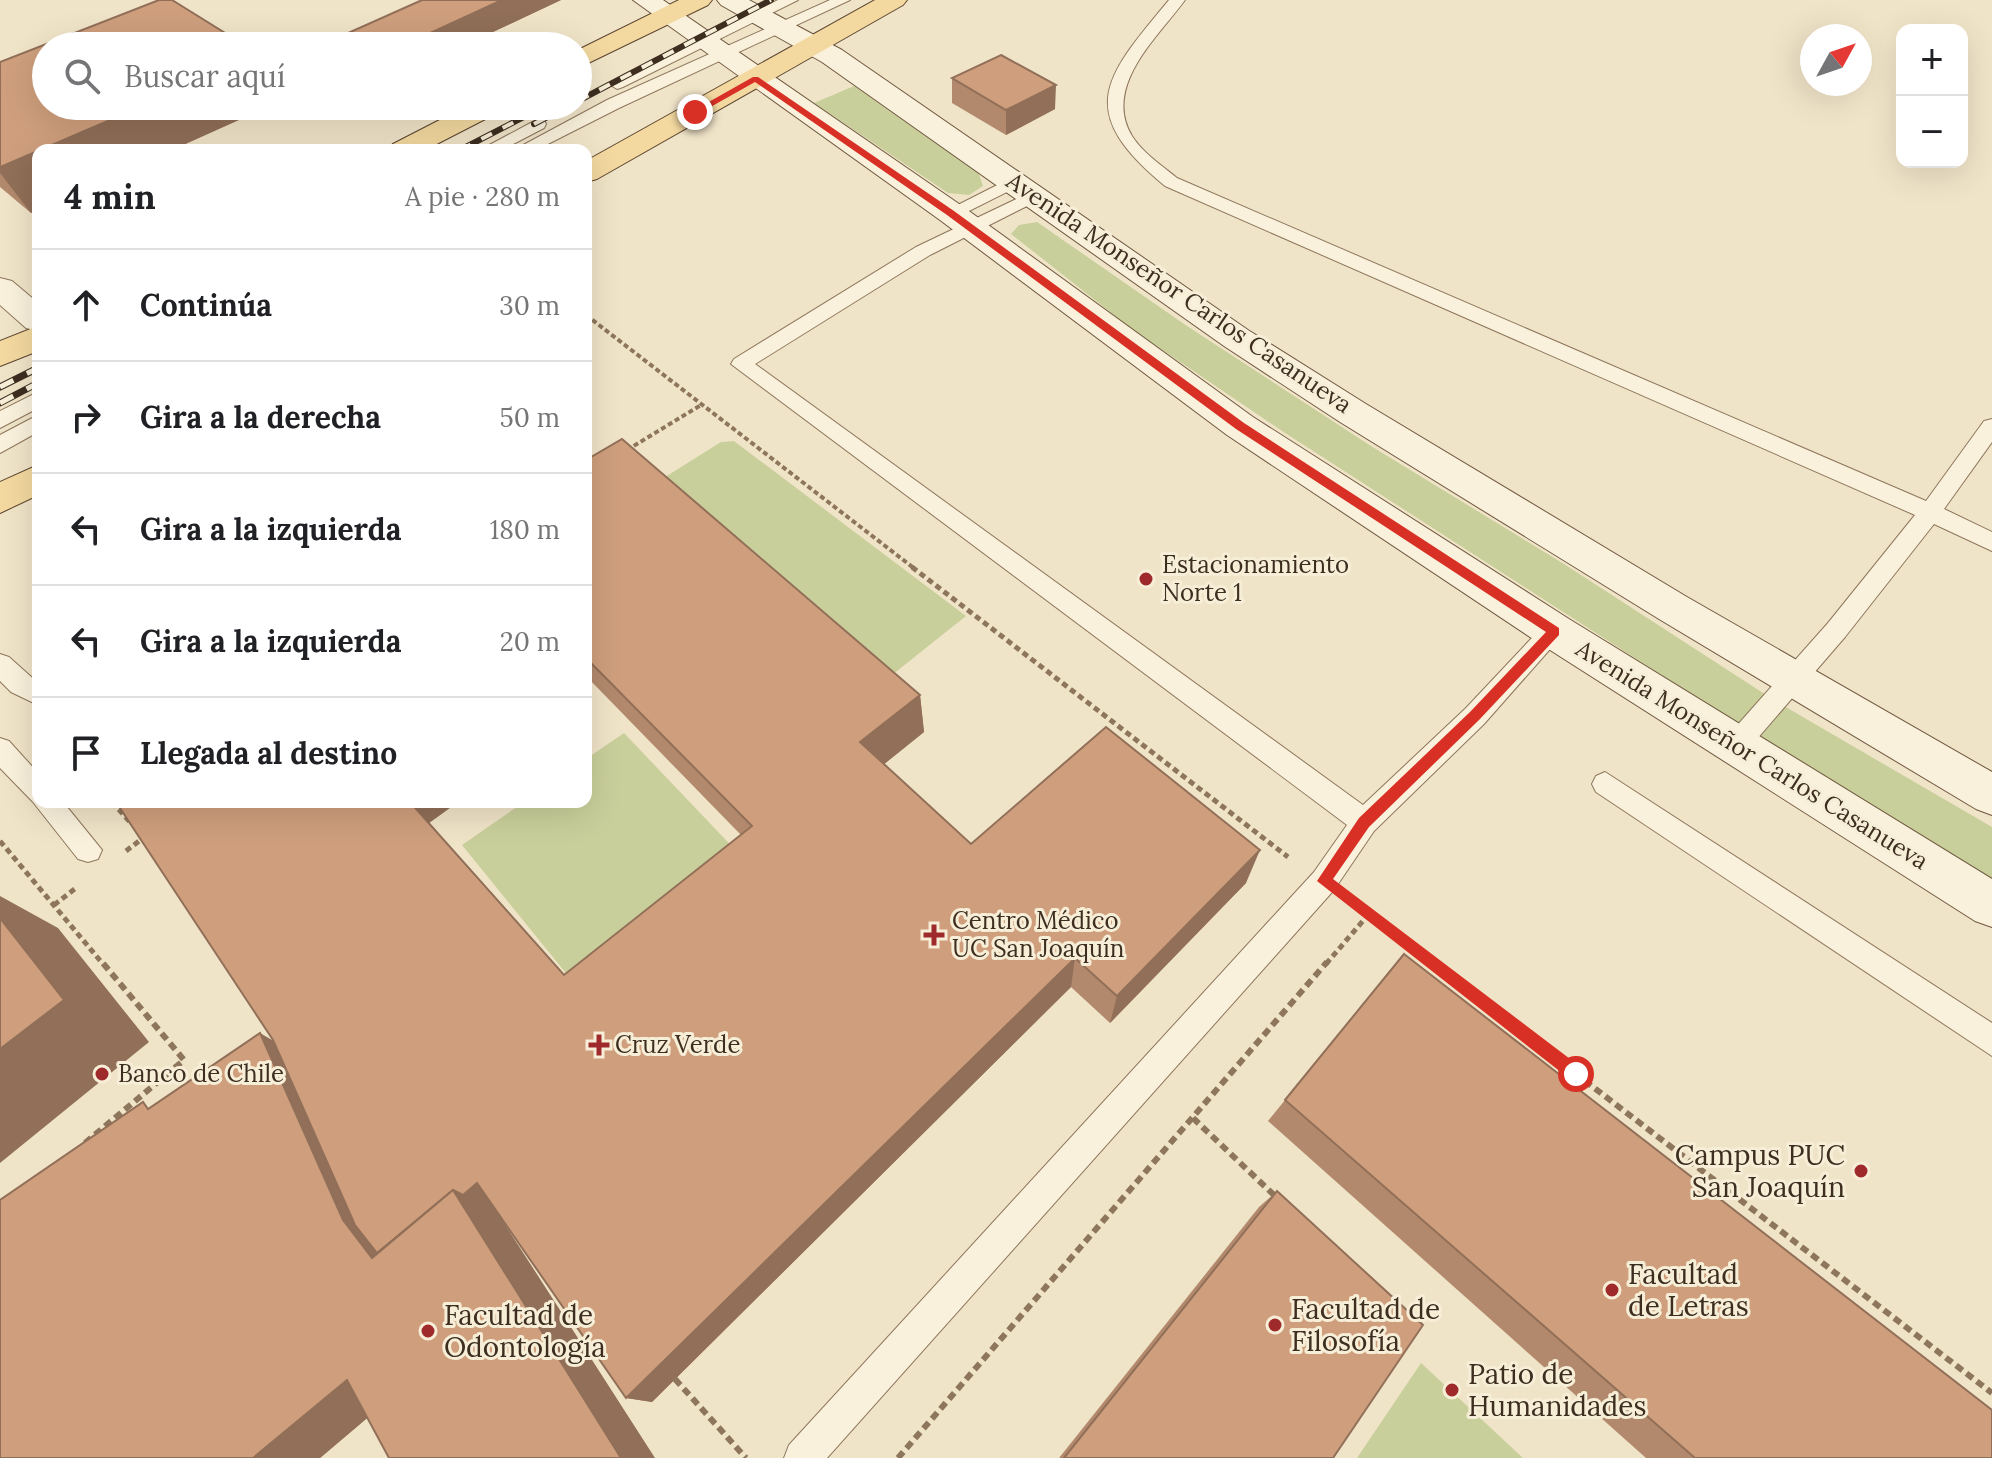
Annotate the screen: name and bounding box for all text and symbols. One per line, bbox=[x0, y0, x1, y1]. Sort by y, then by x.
north arrow bbox=[1800, 24, 1872, 96]
map controls bbox=[1896, 24, 1968, 168]
button: + bbox=[1896, 24, 1968, 96]
search box bbox=[32, 32, 592, 120]
icon: search bbox=[60, 54, 104, 98]
text: Buscar aquí bbox=[124, 57, 285, 95]
route end bbox=[677, 94, 713, 130]
button: − bbox=[1896, 96, 1968, 168]
street label: Avenida Monseñor Carlos Casanueva bbox=[1000, 165, 1358, 420]
text: 4 min bbox=[64, 175, 156, 218]
text: A pie · 280 m bbox=[405, 180, 560, 213]
icon: ahead bbox=[64, 283, 108, 327]
text: Continúa bbox=[140, 286, 272, 324]
text: 30 m bbox=[499, 289, 560, 322]
icon: right bbox=[64, 395, 108, 439]
text: Gira a la derecha bbox=[140, 398, 381, 436]
text: 50 m bbox=[500, 401, 560, 434]
icon: left bbox=[64, 507, 108, 551]
text: Gira a la izquierda bbox=[140, 510, 401, 548]
text: 180 m bbox=[490, 513, 560, 546]
place label: Estacionamiento Norte 1 bbox=[1162, 549, 1349, 608]
marker: Estacionamiento Norte 1 bbox=[1137, 570, 1155, 588]
icon: left bbox=[64, 619, 108, 663]
text: Gira a la izquierda bbox=[140, 622, 401, 660]
text: 20 m bbox=[500, 625, 560, 658]
street label: Avenida Monseñor Carlos Casanueva bbox=[1569, 632, 1934, 876]
icon: arrive bbox=[64, 731, 108, 775]
text: Llegada al destino bbox=[140, 734, 397, 772]
place label: Centro Médico UC San Joaquín bbox=[952, 905, 1124, 964]
marker: Centro Médico UC San Joaquín bbox=[923, 924, 945, 946]
place label: Cruz Verde bbox=[615, 1029, 740, 1060]
marker: Cruz Verde bbox=[590, 1036, 608, 1054]
route start bbox=[1558, 1056, 1594, 1092]
place label: Banco de Chile bbox=[118, 1058, 284, 1089]
marker: Banco de Chile bbox=[93, 1065, 111, 1083]
place label: Campus PUC San Joaquín bbox=[1675, 1137, 1845, 1205]
marker: Campus PUC San Joaquín bbox=[1852, 1162, 1870, 1180]
place label: Facultad de Letras bbox=[1628, 1256, 1749, 1324]
marker: Facultad de Letras bbox=[1603, 1281, 1621, 1299]
place label: Facultad de Filosofía bbox=[1291, 1291, 1440, 1359]
place label: Facultad de Odontología bbox=[444, 1297, 606, 1365]
marker: Facultad de Filosofía bbox=[1266, 1316, 1284, 1334]
marker: Facultad de Odontología bbox=[419, 1322, 437, 1340]
place label: Patio de Humanidades bbox=[1468, 1356, 1646, 1424]
marker: Patio de Humanidades bbox=[1443, 1381, 1461, 1399]

